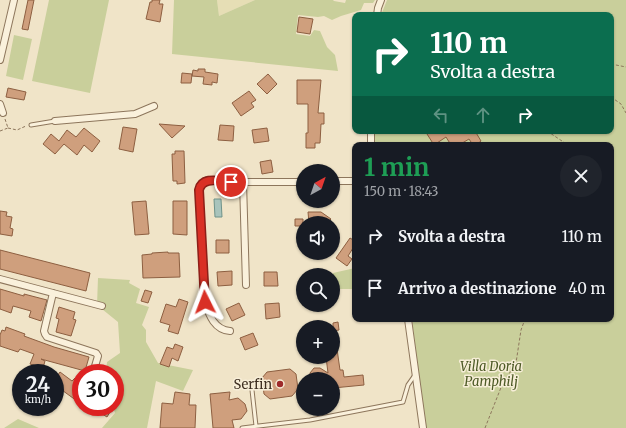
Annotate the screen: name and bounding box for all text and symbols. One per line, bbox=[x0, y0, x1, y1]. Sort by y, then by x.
text: 110 m bbox=[430, 25, 507, 61]
icon: right bbox=[364, 28, 416, 80]
text: Svolta a destra bbox=[430, 60, 555, 83]
icon: left bbox=[430, 104, 452, 126]
icon: ahead bbox=[472, 104, 494, 126]
icon: right bbox=[514, 104, 536, 126]
text: 1 min bbox=[364, 152, 429, 183]
button: close bbox=[560, 155, 602, 197]
north arrow bbox=[296, 164, 340, 208]
map controls bbox=[296, 164, 340, 416]
pin bbox=[214, 165, 248, 199]
icon: arrive bbox=[220, 171, 242, 193]
text: 150 m · 18:43 bbox=[364, 183, 439, 200]
button: sound bbox=[296, 216, 340, 260]
icon: right bbox=[364, 225, 386, 247]
text: Svolta a destra bbox=[398, 227, 505, 246]
text: 110 m bbox=[561, 227, 602, 246]
button: search bbox=[296, 268, 340, 312]
icon: arrive bbox=[364, 277, 386, 299]
text: Arrivo a destinazione bbox=[398, 279, 556, 298]
text: 40 m bbox=[568, 279, 605, 298]
position arrow bbox=[184, 281, 226, 323]
button: + bbox=[296, 320, 340, 364]
park label: Villa Doria Pamphilj bbox=[460, 358, 522, 390]
speed limit sign: 30 bbox=[72, 364, 124, 416]
text: 24 bbox=[26, 372, 50, 397]
button: − bbox=[296, 372, 340, 416]
place label: Serfin bbox=[234, 376, 272, 393]
marker: Serfin bbox=[275, 379, 285, 389]
text: km/h bbox=[25, 393, 51, 406]

